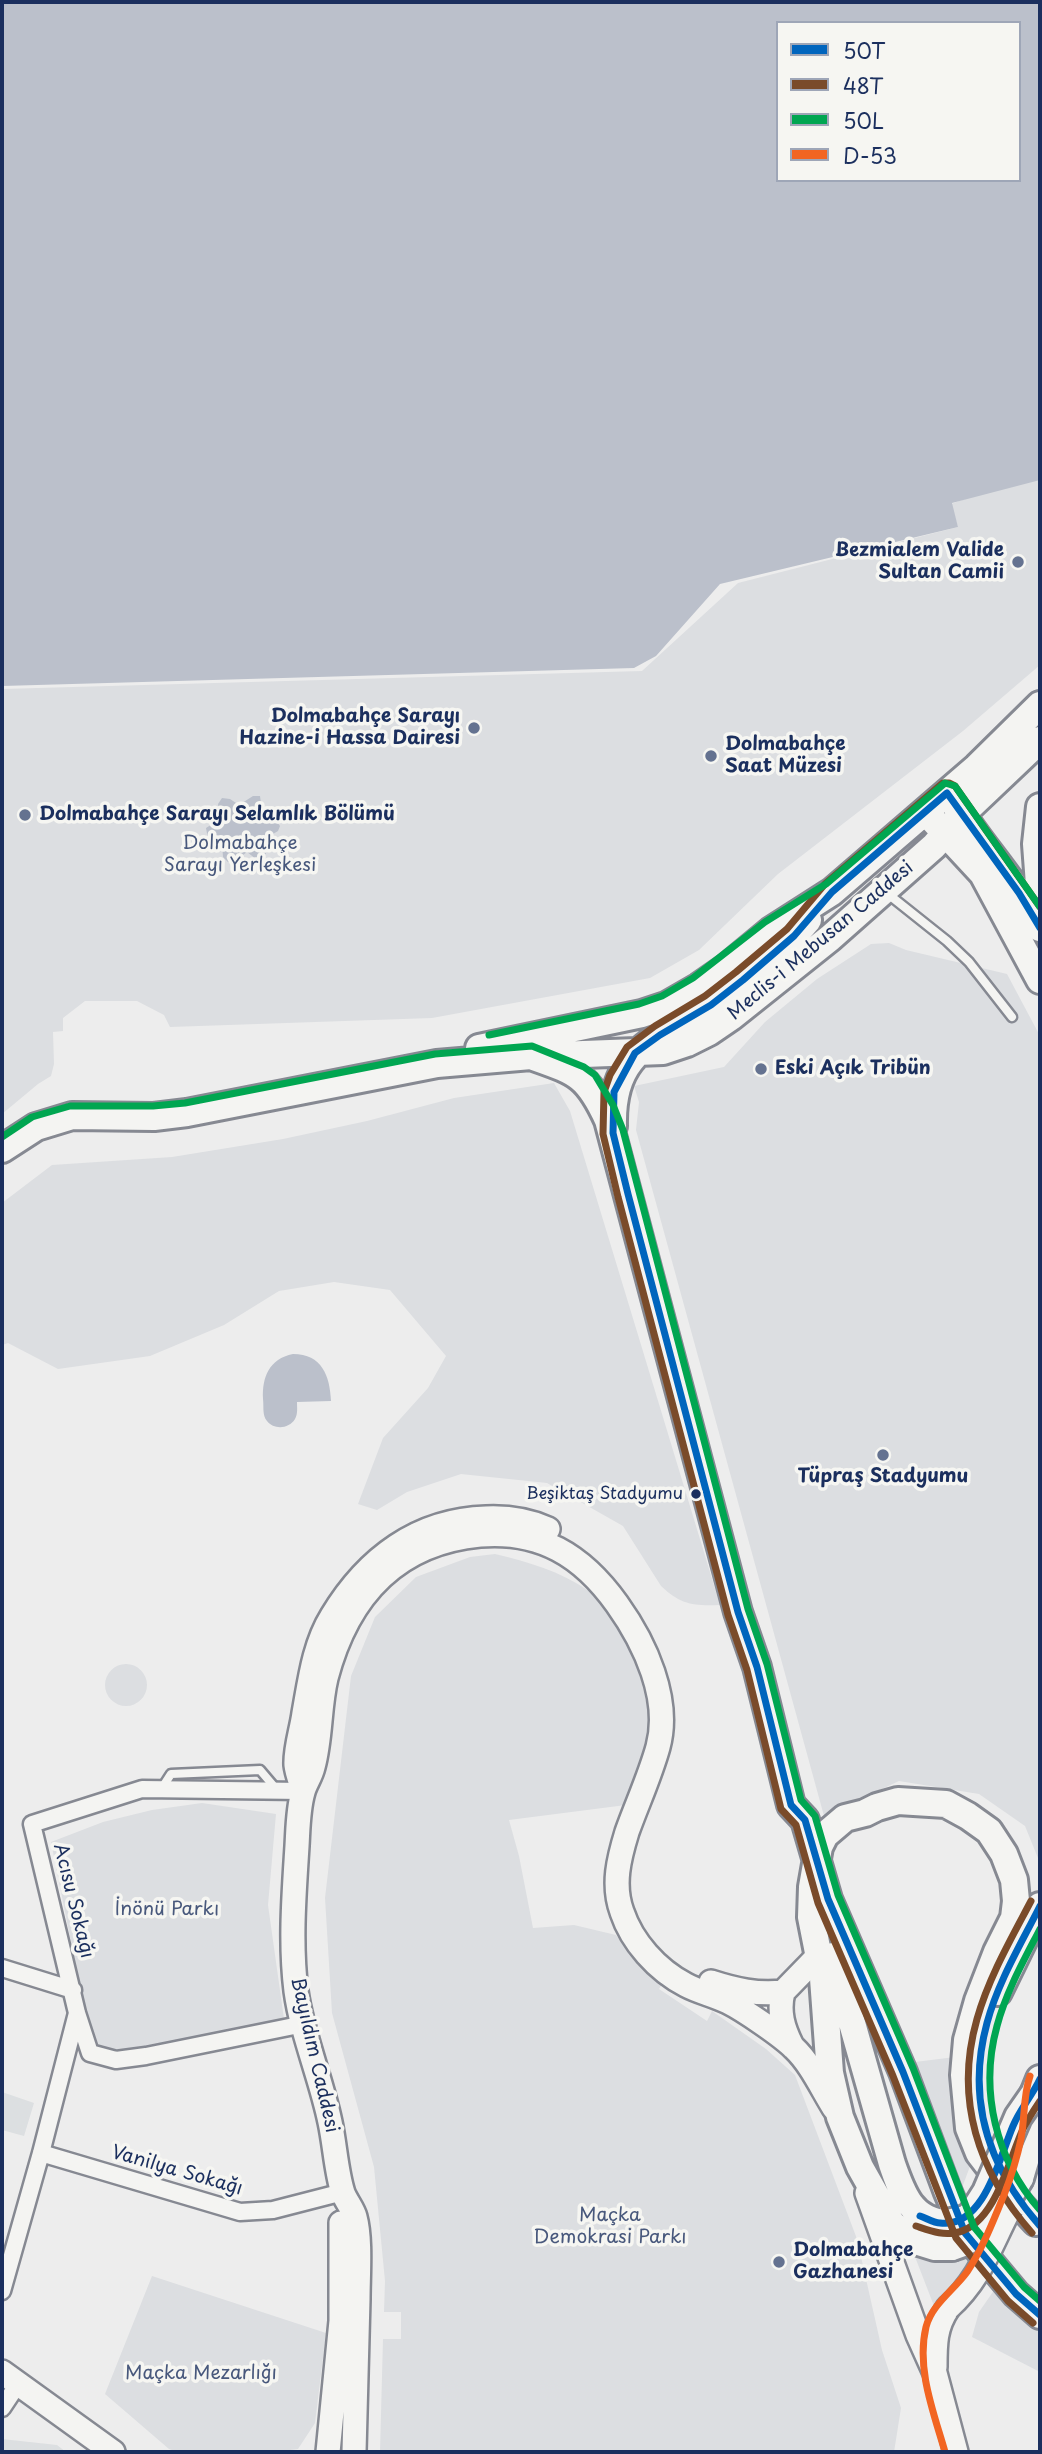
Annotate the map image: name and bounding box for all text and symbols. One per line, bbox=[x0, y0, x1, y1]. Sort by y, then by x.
legend bbox=[776, 21, 1021, 182]
text: 50T bbox=[843, 34, 885, 66]
text: 48T bbox=[843, 69, 883, 101]
text: 50L bbox=[843, 104, 884, 136]
text: D-53 bbox=[843, 139, 897, 171]
place label: Bezmialem Valide Sultan Camii bbox=[835, 540, 1004, 584]
marker: Bezmialem Valide Sultan Camii bbox=[1010, 554, 1026, 570]
place label: Dolmabahçe Sarayı Hazine-i Hassa Dairesi bbox=[239, 706, 460, 750]
marker: Dolmabahçe Sarayı Hazine-i Hassa Dairesi bbox=[466, 720, 482, 736]
place label: Dolmabahçe Saat Müzesi bbox=[725, 734, 846, 778]
marker: Dolmabahçe Saat Müzesi bbox=[703, 748, 719, 764]
place label: Dolmabahçe Sarayı Selamlık Bölümü bbox=[39, 804, 395, 826]
marker: Dolmabahçe Sarayı Selamlık Bölümü bbox=[17, 807, 33, 823]
park label: Dolmabahçe Sarayı Yerleşkesi bbox=[164, 833, 316, 877]
street label: Meclis-i Mebusan Caddesi bbox=[724, 857, 918, 1025]
place label: Eski Açık Tribün bbox=[775, 1058, 931, 1080]
marker: Eski Açık Tribün bbox=[753, 1061, 769, 1077]
marker: Tüpraş Stadyumu bbox=[875, 1447, 891, 1463]
place label: Tüpraş Stadyumu bbox=[798, 1466, 968, 1488]
place label: Beşiktaş Stadyumu bbox=[526, 1484, 683, 1504]
marker: Beşiktaş Stadyumu bbox=[689, 1487, 703, 1501]
street label: Acısu Sokağı bbox=[48, 1841, 98, 1961]
park label: İnönü Parkı bbox=[115, 1899, 219, 1921]
street label: Bayıldım Caddesi bbox=[285, 1975, 343, 2135]
street label: Vanilya Sokağı bbox=[109, 2141, 245, 2201]
park label: Maçka Demokrasi Parkı bbox=[533, 2205, 687, 2249]
place label: Dolmabahçe Gazhanesi bbox=[793, 2240, 914, 2284]
marker: Dolmabahçe Gazhanesi bbox=[771, 2254, 787, 2270]
park label: Maçka Mezarlığı bbox=[125, 2363, 277, 2385]

